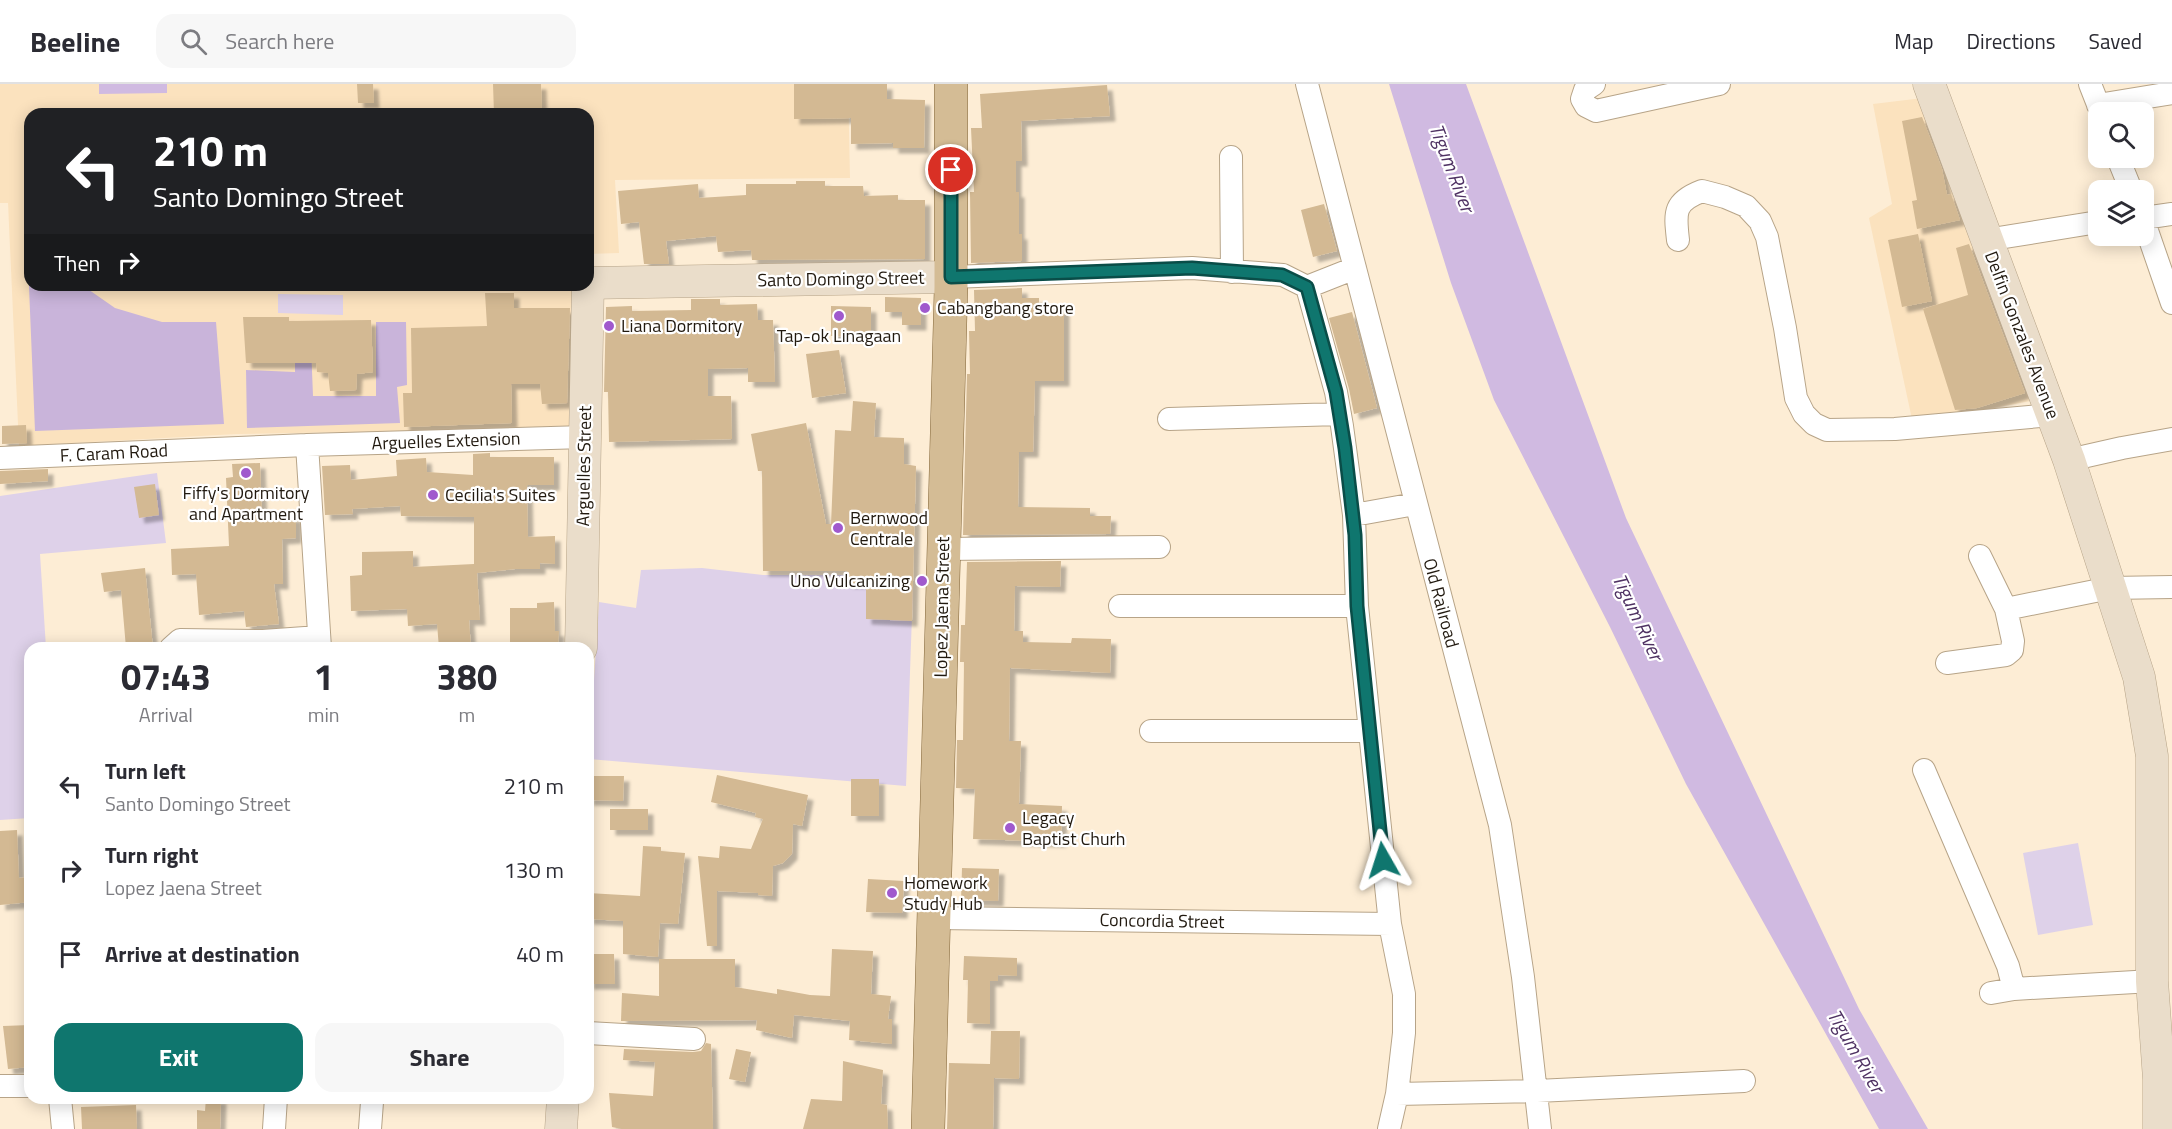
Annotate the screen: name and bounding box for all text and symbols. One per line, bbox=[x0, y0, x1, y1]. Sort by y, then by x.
search box bbox=[156, 14, 576, 68]
text: Beeline bbox=[30, 20, 120, 63]
text: Search here bbox=[225, 24, 334, 58]
icon: search bbox=[177, 25, 210, 58]
text: Map bbox=[1894, 25, 1934, 57]
text: Directions bbox=[1967, 25, 2056, 57]
text: Saved bbox=[2089, 25, 2142, 57]
map controls bbox=[2088, 102, 2154, 246]
button: search bbox=[2088, 102, 2154, 168]
text: 210 m bbox=[153, 118, 268, 182]
water label: Tigum River bbox=[1421, 119, 1484, 219]
icon: left bbox=[54, 132, 132, 210]
pin bbox=[925, 144, 976, 195]
icon: arrive bbox=[934, 153, 967, 186]
text: Santo Domingo Street bbox=[153, 176, 404, 217]
button: layers bbox=[2088, 180, 2154, 246]
text: Then bbox=[54, 246, 100, 280]
icon: right bbox=[112, 246, 145, 279]
street label: Delfin Gonzales Avenue bbox=[1978, 247, 2067, 423]
street label: Santo Domingo Street bbox=[757, 264, 925, 293]
place label: Cabangbang store bbox=[937, 294, 1074, 321]
marker: Cabangbang store bbox=[918, 301, 932, 315]
marker: Tap-ok Linagaan bbox=[832, 309, 846, 323]
place label: Liana Dormitory bbox=[621, 312, 743, 339]
marker: Liana Dormitory bbox=[602, 319, 616, 333]
place label: Tap-ok Linagaan bbox=[777, 322, 901, 349]
street label: Arguelles Street bbox=[569, 405, 598, 527]
street label: Arguelles Extension bbox=[371, 424, 521, 457]
street label: F. Caram Road bbox=[59, 436, 169, 469]
marker: Fiffy's Dormitory and Apartment bbox=[239, 466, 253, 480]
place label: Fiffy's Dormitory and Apartment bbox=[182, 479, 310, 527]
place label: Cecilia's Suites bbox=[445, 481, 556, 508]
marker: Cecilia's Suites bbox=[426, 488, 440, 502]
place label: Bernwood Centrale bbox=[850, 504, 928, 552]
marker: Bernwood Centrale bbox=[831, 521, 845, 535]
street label: Lopez Jaena Street bbox=[927, 536, 956, 678]
street label: Old Railroad bbox=[1417, 555, 1466, 651]
place label: Uno Vulcanizing bbox=[790, 567, 910, 594]
water label: Tigum River bbox=[1605, 568, 1673, 668]
marker: Uno Vulcanizing bbox=[915, 574, 929, 588]
text: 07:43 bbox=[121, 649, 211, 704]
text: 1 bbox=[314, 649, 334, 704]
text: 380 bbox=[437, 649, 497, 704]
text: Arrival bbox=[139, 699, 193, 730]
text: min bbox=[308, 699, 340, 730]
text: m bbox=[458, 699, 475, 730]
text: Turn left bbox=[105, 754, 186, 788]
text: 210 m bbox=[504, 769, 564, 803]
icon: left bbox=[54, 770, 87, 803]
text: Santo Domingo Street bbox=[105, 788, 291, 819]
place label: Legacy Baptist Churh bbox=[1022, 804, 1125, 852]
marker: Legacy Baptist Churh bbox=[1003, 821, 1017, 835]
position arrow bbox=[1351, 828, 1415, 892]
text: Turn right bbox=[105, 838, 199, 872]
text: 130 m bbox=[504, 853, 564, 887]
icon: right bbox=[54, 854, 87, 887]
place label: Homework Study Hub bbox=[904, 869, 988, 917]
text: Lopez Jaena Street bbox=[105, 872, 262, 903]
marker: Homework Study Hub bbox=[885, 886, 899, 900]
street label: Concordia Street bbox=[1099, 906, 1225, 935]
text: Arrive at destination bbox=[105, 937, 300, 971]
text: 40 m bbox=[516, 937, 564, 971]
icon: arrive bbox=[54, 938, 87, 971]
water label: Tigum River bbox=[1820, 1003, 1894, 1101]
button: Exit bbox=[54, 1023, 303, 1092]
button: Share bbox=[315, 1023, 564, 1092]

